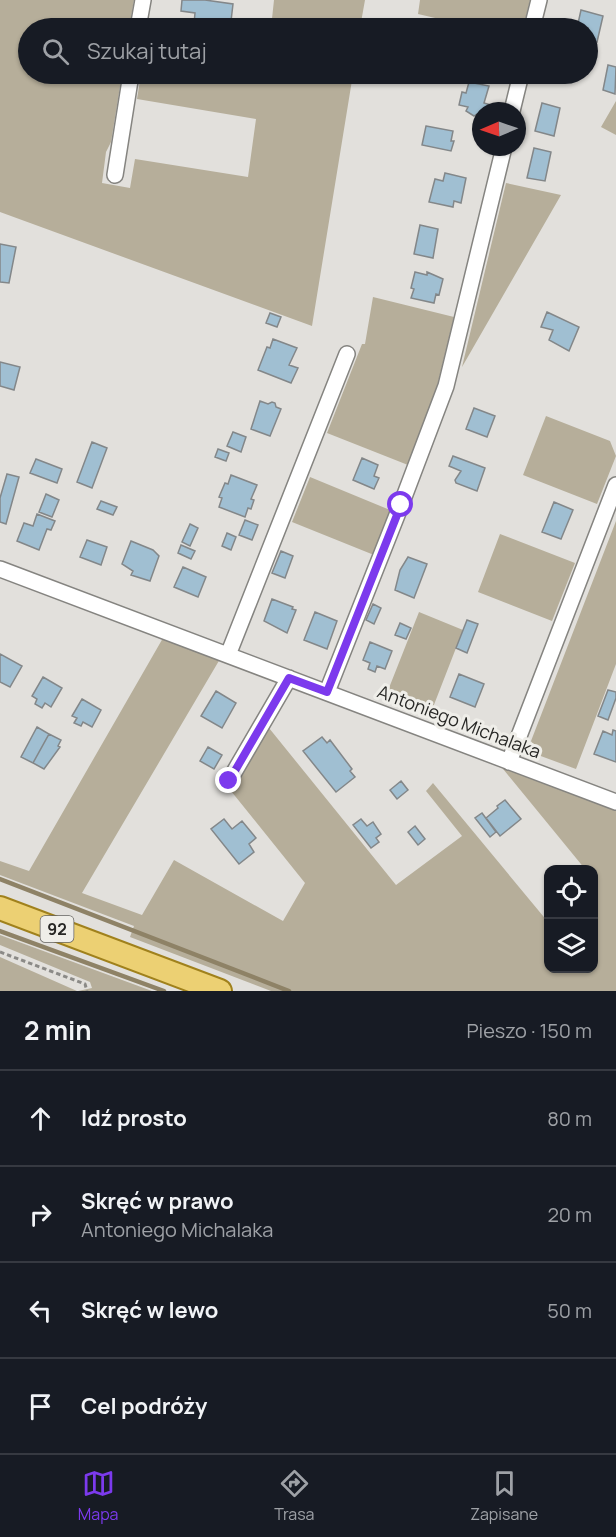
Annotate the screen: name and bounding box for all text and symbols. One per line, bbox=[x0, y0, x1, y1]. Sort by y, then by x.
search box bbox=[18, 18, 598, 84]
icon: search bbox=[39, 35, 72, 68]
text: Szukaj tutaj bbox=[87, 36, 207, 66]
north arrow bbox=[472, 102, 526, 156]
route start bbox=[387, 491, 413, 517]
street label: Antoniego Michalaka bbox=[374, 679, 544, 763]
route end bbox=[215, 767, 241, 793]
map controls bbox=[544, 865, 598, 973]
button: locate bbox=[544, 865, 598, 919]
road number: 92 bbox=[40, 916, 74, 942]
button: layers bbox=[544, 919, 598, 973]
text: 2 min bbox=[24, 1012, 92, 1048]
text: Pieszo · 150 m bbox=[466, 1017, 592, 1044]
icon: ahead bbox=[24, 1102, 57, 1135]
text: Idź prosto bbox=[81, 1103, 187, 1133]
text: 80 m bbox=[547, 1105, 592, 1132]
text: Skręć w prawo bbox=[81, 1186, 234, 1216]
icon: right bbox=[24, 1198, 57, 1231]
text: 20 m bbox=[547, 1201, 592, 1228]
text: Antoniego Michalaka bbox=[81, 1216, 273, 1243]
icon: left bbox=[24, 1294, 57, 1327]
text: Skręć w lewo bbox=[81, 1295, 218, 1325]
text: 50 m bbox=[547, 1297, 592, 1324]
icon: arrive bbox=[24, 1390, 57, 1423]
text: Cel podróży bbox=[81, 1391, 207, 1421]
tab: Mapa bbox=[78, 1467, 119, 1525]
tab: Trasa bbox=[274, 1467, 315, 1525]
tab: Zapisane bbox=[470, 1467, 538, 1525]

